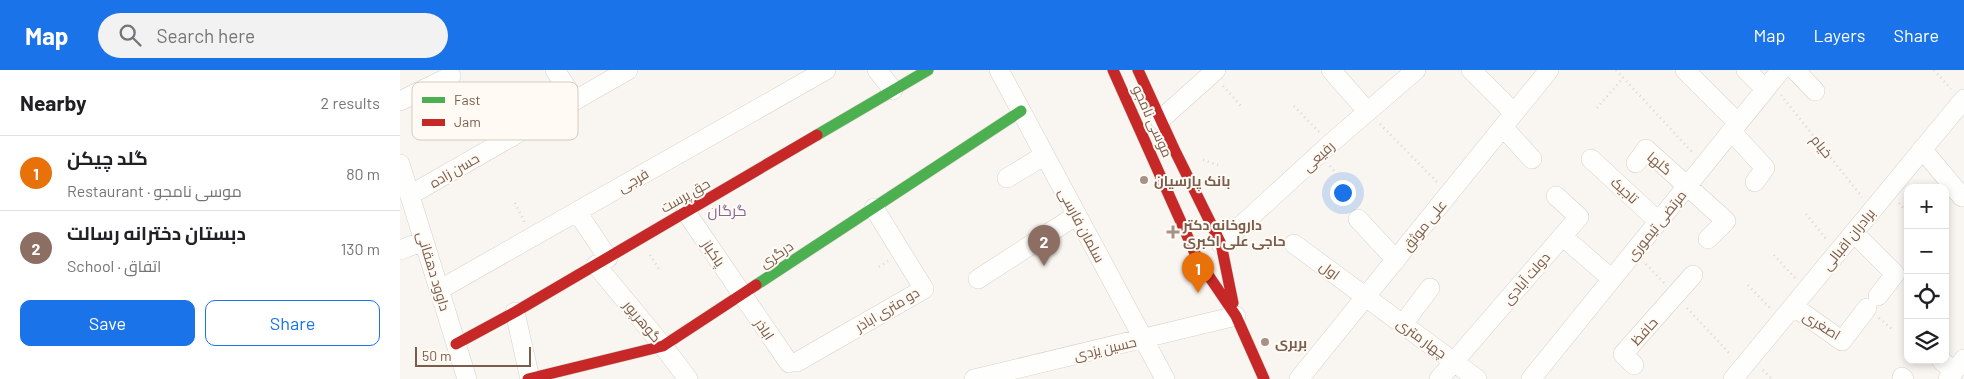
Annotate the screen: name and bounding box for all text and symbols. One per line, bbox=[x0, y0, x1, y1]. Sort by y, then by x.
search box bbox=[98, 13, 448, 58]
text: Map bbox=[25, 21, 68, 50]
icon: search bbox=[116, 21, 144, 49]
text: Search here bbox=[156, 24, 255, 47]
text: Map bbox=[1753, 24, 1785, 46]
text: Layers bbox=[1813, 24, 1866, 46]
text: Share bbox=[1894, 24, 1939, 46]
legend bbox=[412, 82, 578, 140]
street label: موسی نامجو bbox=[1130, 82, 1176, 160]
text: Nearby bbox=[20, 90, 86, 115]
text: Fast bbox=[454, 91, 480, 108]
text: 2 results bbox=[321, 93, 380, 112]
text: Jam bbox=[454, 113, 481, 130]
street label: خیام bbox=[1806, 131, 1836, 162]
street label: رفیعی bbox=[1298, 137, 1338, 175]
text: گلد چیکن bbox=[67, 146, 148, 169]
street label: گلها bbox=[1644, 148, 1676, 178]
street label: حسن زاده bbox=[426, 149, 482, 191]
text: 1 bbox=[33, 164, 39, 183]
text: 80 m bbox=[346, 164, 380, 183]
street label: فرجی bbox=[615, 164, 651, 196]
place label: بانک پارسیان bbox=[1154, 172, 1230, 192]
street label: تاجیک bbox=[1608, 173, 1642, 207]
street label: حق پرست bbox=[657, 174, 714, 218]
marker: بانک پارسیان bbox=[1138, 174, 1150, 186]
your location bbox=[1330, 180, 1356, 206]
text: Restaurant · موسی نامجو bbox=[67, 181, 242, 200]
map controls bbox=[1904, 184, 1949, 364]
button: + bbox=[1904, 184, 1949, 229]
street label: سلمان فارسی bbox=[1055, 185, 1109, 265]
street label: مرتضی تیموری bbox=[1622, 186, 1690, 264]
street label: علی موثق bbox=[1398, 196, 1451, 255]
district label: گرگان bbox=[707, 201, 747, 221]
street label: برادران اقبالی bbox=[1818, 205, 1878, 273]
place label: داروخانه دکتر حاجی علی اکبری bbox=[1182, 216, 1285, 250]
text: دبستان دخترانه رسالت bbox=[67, 221, 246, 244]
pin: 2 bbox=[1028, 225, 1060, 266]
marker: داروخانه دکتر حاجی علی اکبری bbox=[1167, 226, 1179, 238]
street label: داوود دهقانی bbox=[414, 229, 454, 313]
button: − bbox=[1904, 229, 1949, 274]
street label: پاکباز bbox=[697, 236, 729, 271]
street label: درگری bbox=[756, 237, 796, 271]
text: 2 bbox=[32, 239, 40, 258]
text: 130 m bbox=[341, 239, 380, 258]
street label: دولت آبادی bbox=[1499, 248, 1553, 308]
pin: 1 bbox=[1182, 252, 1214, 293]
text: School · اتفاق bbox=[67, 256, 161, 275]
street label: اول bbox=[1316, 257, 1343, 284]
button: locate bbox=[1904, 274, 1949, 319]
street label: دو متری اباذر bbox=[851, 283, 922, 335]
street label: گوهرپور bbox=[618, 296, 665, 347]
button: Save bbox=[20, 300, 195, 346]
button: Share bbox=[205, 300, 380, 346]
street label: اصغری bbox=[1800, 307, 1844, 343]
street label: اباذر bbox=[751, 314, 778, 343]
street label: چهار متری bbox=[1393, 314, 1450, 363]
street label: حافظ bbox=[1627, 314, 1661, 348]
button: layers bbox=[1904, 319, 1949, 364]
street label: حسین یزدی bbox=[1072, 333, 1138, 363]
place label: بربری bbox=[1275, 334, 1307, 352]
marker: بربری bbox=[1259, 336, 1271, 348]
scale bar bbox=[415, 344, 531, 367]
text: 50 m bbox=[422, 347, 451, 364]

